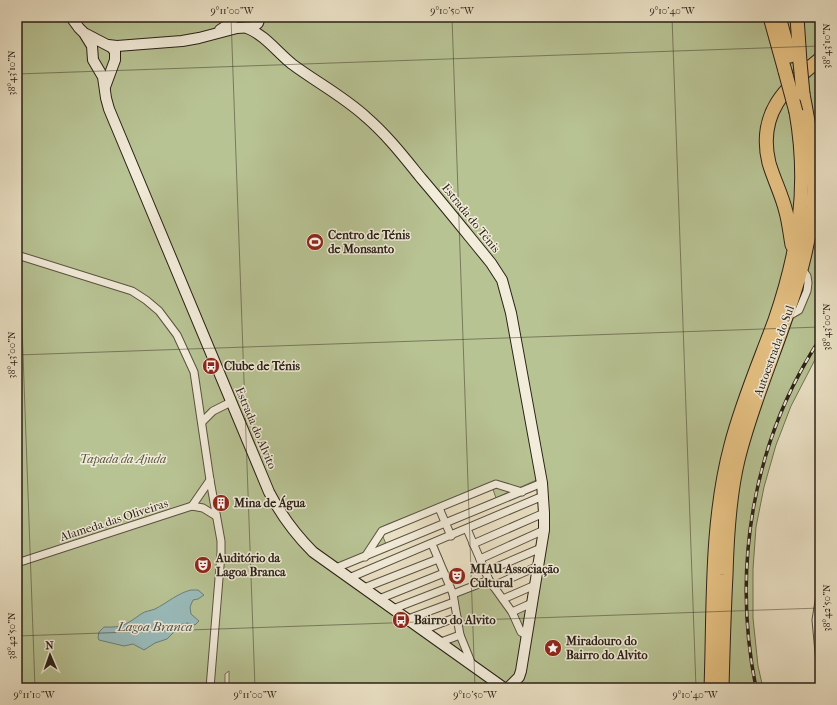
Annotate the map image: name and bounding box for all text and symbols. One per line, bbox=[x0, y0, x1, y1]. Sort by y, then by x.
text: 9°11'00"W bbox=[211, 5, 255, 17]
text: 9°10'50"W bbox=[430, 5, 475, 17]
text: 9°10'40"W bbox=[649, 5, 696, 17]
text: 38°43'10"N bbox=[821, 23, 833, 69]
text: 38°43'10"N bbox=[6, 50, 18, 96]
street label: Estrada do Ténis bbox=[439, 181, 503, 256]
place label: Centro de Ténis de Monsanto bbox=[328, 228, 410, 256]
sports icon: Centro de Ténis de Monsanto bbox=[305, 232, 325, 252]
street label: Autoestrada do Sul bbox=[751, 303, 797, 400]
text: 38°43'00"N bbox=[821, 303, 833, 351]
text: 38°43'00"N bbox=[6, 331, 18, 379]
bus stop icon: Clube de Ténis bbox=[201, 356, 221, 376]
place label: Clube de Ténis bbox=[224, 359, 300, 373]
street label: Estrada do Alvito bbox=[232, 385, 280, 471]
park label: Tapada da Ajuda bbox=[80, 452, 166, 466]
building icon: Mina de Água bbox=[211, 493, 231, 513]
place label: Mina de Água bbox=[233, 495, 306, 511]
street label: Alameda das Oliveiras bbox=[57, 496, 170, 544]
place label: Auditório da Lagoa Branca bbox=[215, 551, 286, 580]
theatre icon: Auditório da Lagoa Branca bbox=[193, 555, 213, 575]
place label: MIAU Associação Cultural bbox=[469, 562, 559, 590]
theatre icon: MIAU Associação Cultural bbox=[447, 566, 467, 586]
text: 38°42'50"N bbox=[821, 584, 833, 632]
bus stop icon: Bairro do Alvito bbox=[391, 610, 411, 630]
text: 38°42'50"N bbox=[6, 612, 18, 660]
place label: Bairro do Alvito bbox=[414, 613, 496, 627]
water label: Lagoa Branca bbox=[116, 619, 193, 634]
place label: Miradouro do Bairro do Alvito bbox=[565, 634, 648, 662]
north arrow bbox=[30, 635, 70, 675]
place icon: Miradouro do Bairro do Alvito bbox=[543, 638, 563, 658]
text: N bbox=[45, 639, 55, 652]
text: 9°11'10"W bbox=[14, 689, 56, 701]
text: 9°11'00"W bbox=[234, 689, 278, 701]
text: 9°10'50"W bbox=[453, 689, 498, 701]
text: 9°10'40"W bbox=[672, 689, 719, 701]

